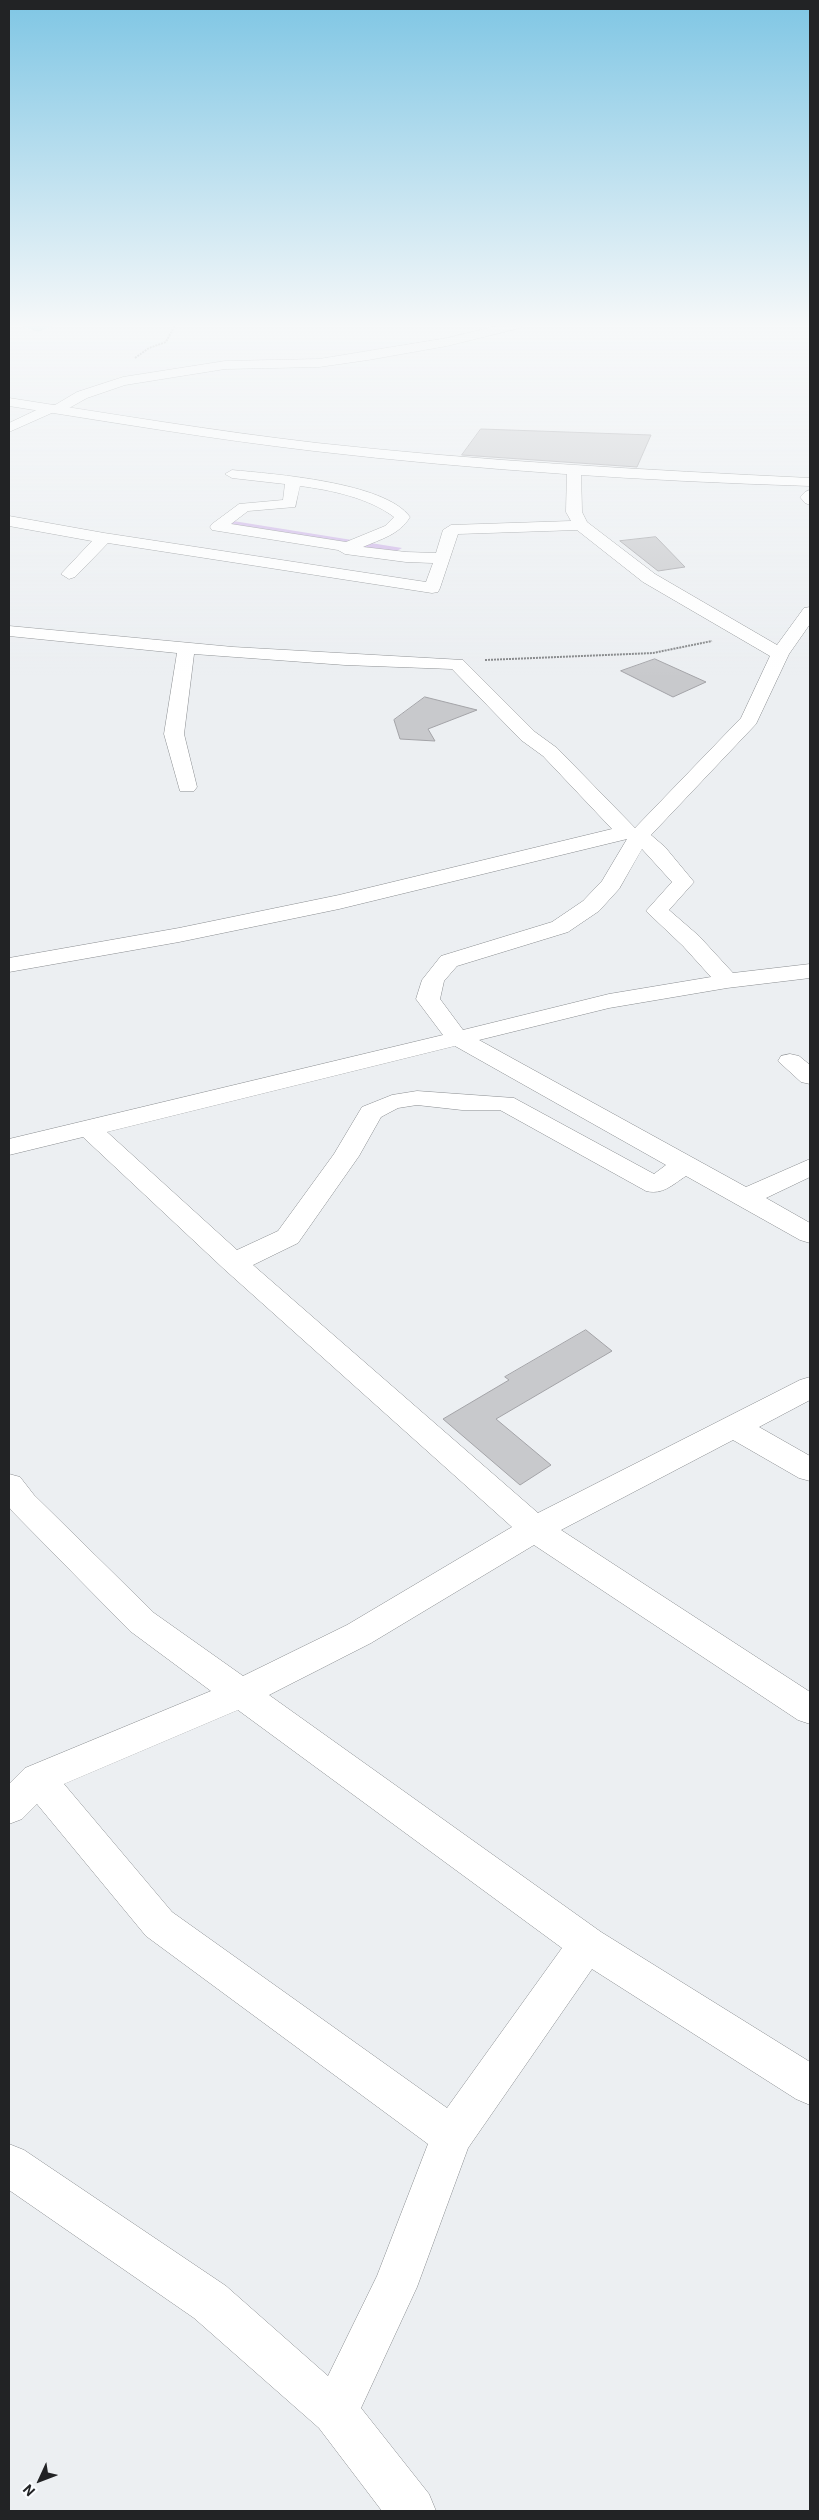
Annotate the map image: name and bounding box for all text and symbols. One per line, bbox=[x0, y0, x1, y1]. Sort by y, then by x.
north arrow bbox=[15, 2455, 65, 2505]
text: N bbox=[20, 2481, 38, 2499]

